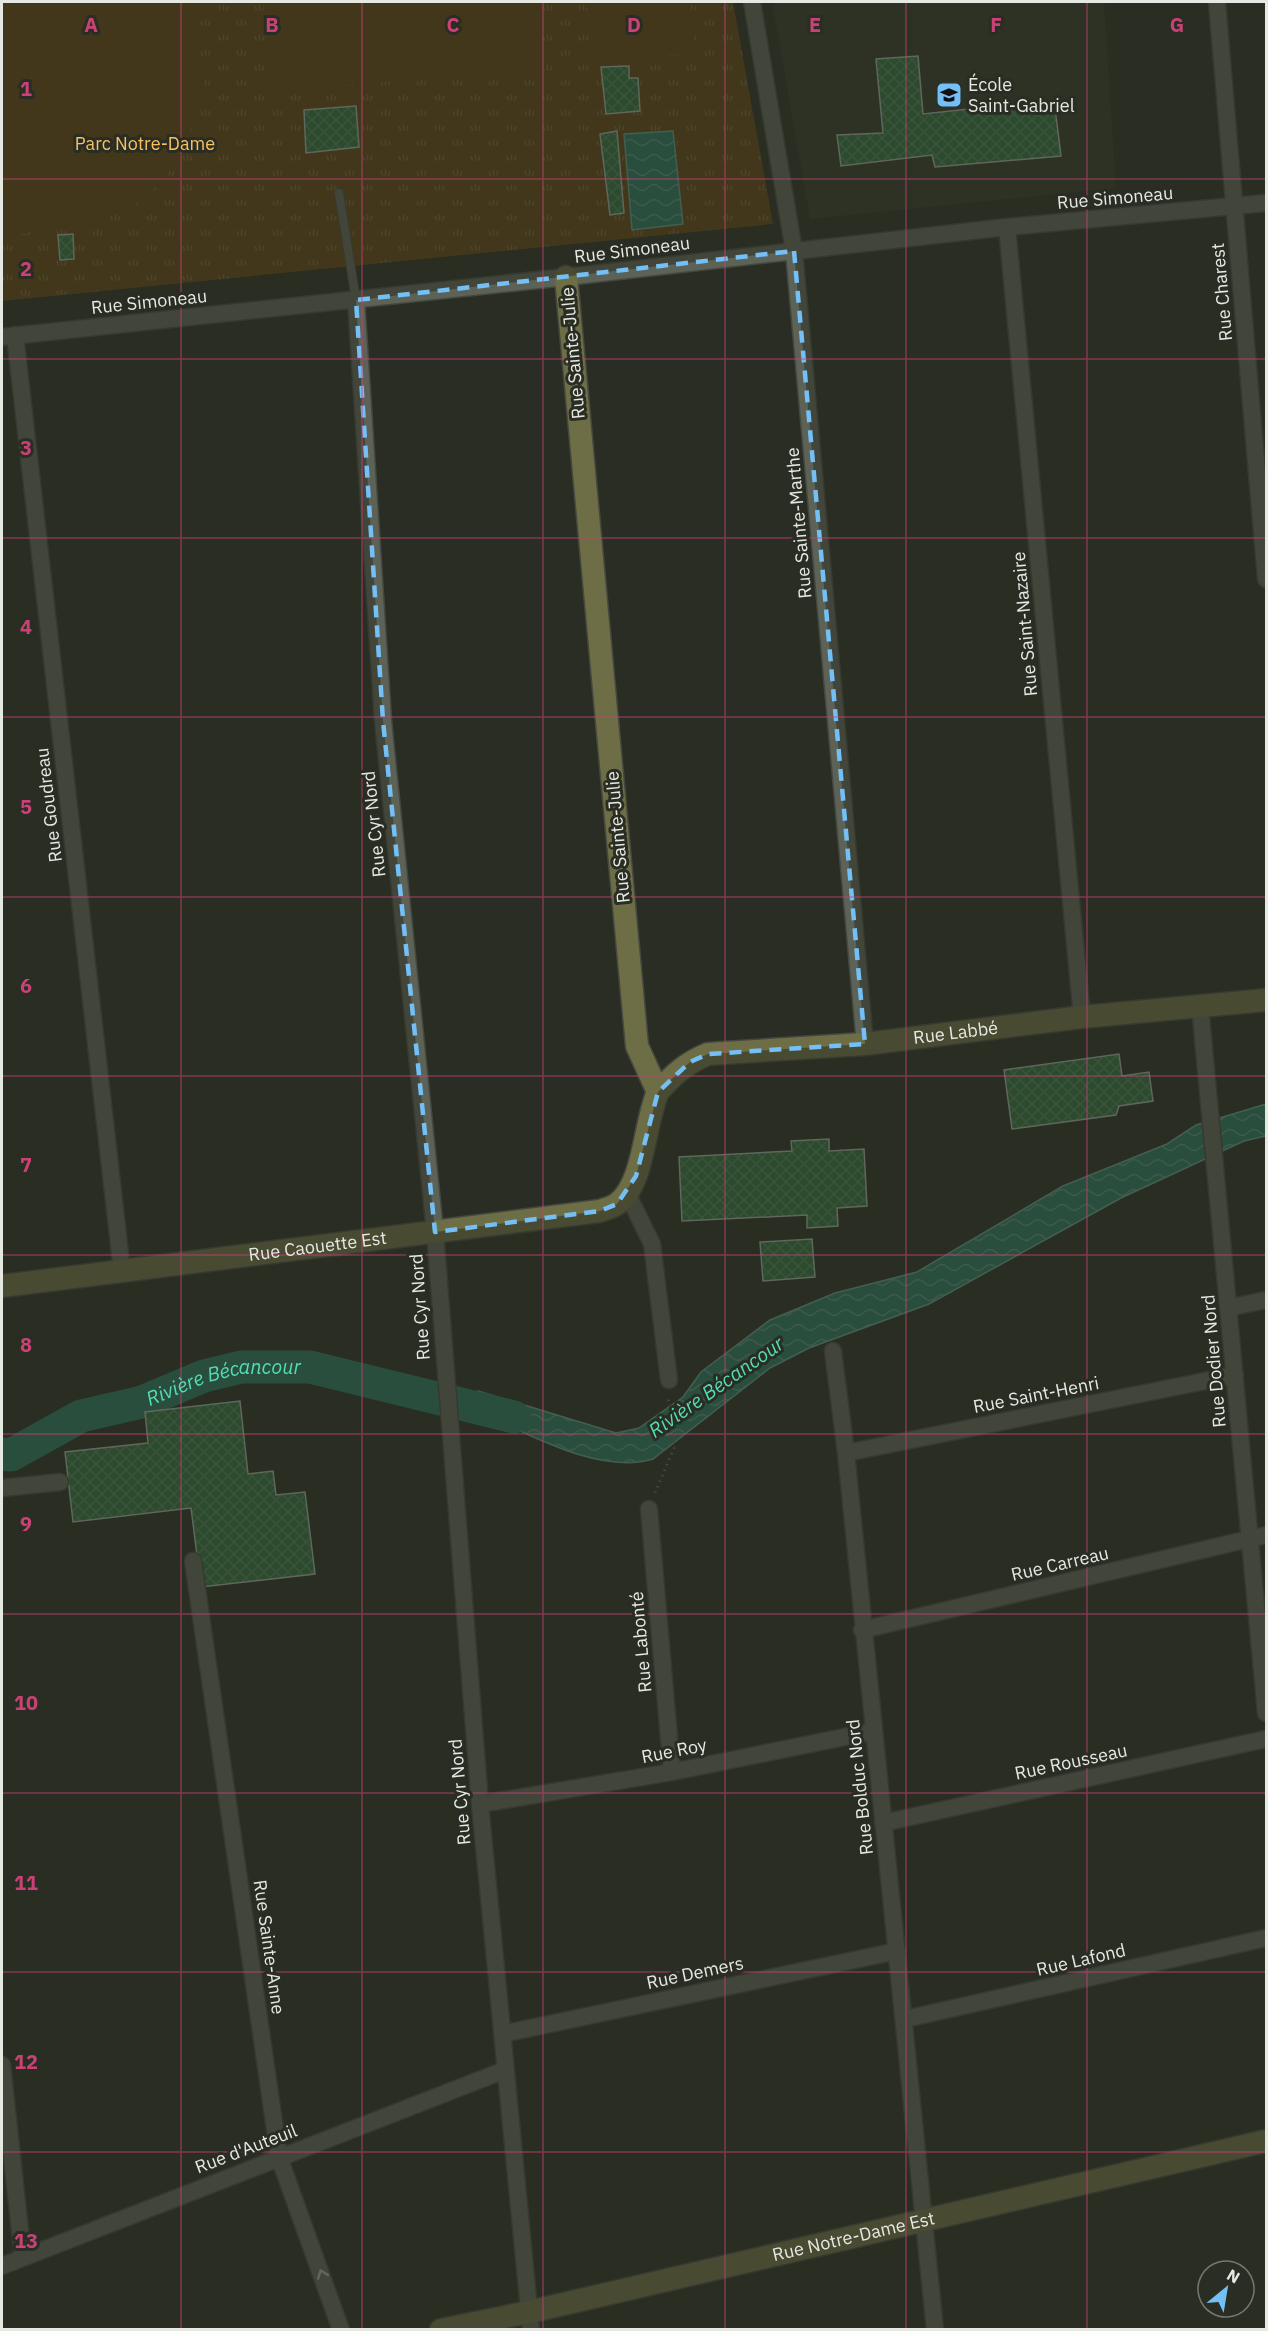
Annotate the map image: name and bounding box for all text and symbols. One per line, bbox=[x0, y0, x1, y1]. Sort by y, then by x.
text: A bbox=[84, 11, 98, 38]
text: B bbox=[265, 11, 279, 38]
text: C bbox=[446, 11, 460, 38]
text: D bbox=[627, 11, 641, 38]
text: E bbox=[809, 11, 821, 38]
text: F bbox=[990, 11, 1002, 38]
text: G bbox=[1170, 11, 1184, 38]
place label: École Saint-Gabriel bbox=[968, 73, 1075, 117]
text: 1 bbox=[20, 75, 32, 102]
school or university icon: École Saint-Gabriel bbox=[934, 80, 964, 110]
park label: Parc Notre-Dame bbox=[75, 132, 215, 155]
street label: Rue Simoneau bbox=[1056, 181, 1174, 214]
street label: Rue Simoneau bbox=[573, 231, 691, 268]
street label: Rue Charest bbox=[1206, 242, 1237, 342]
text: 2 bbox=[20, 255, 32, 282]
street label: Rue Simoneau bbox=[90, 284, 208, 319]
street label: Rue Sainte-Julie bbox=[555, 286, 590, 420]
text: 3 bbox=[20, 434, 32, 461]
street label: Rue Sainte-Marthe bbox=[780, 446, 817, 600]
street label: Rue Saint-Nazaire bbox=[1007, 551, 1042, 697]
text: 4 bbox=[20, 613, 32, 640]
street label: Rue Goudreau bbox=[30, 746, 67, 864]
street label: Rue Cyr Nord bbox=[356, 770, 391, 878]
street label: Rue Sainte-Julie bbox=[600, 770, 635, 904]
text: 5 bbox=[20, 793, 32, 820]
text: 6 bbox=[20, 972, 32, 999]
street label: Rue Labbé bbox=[912, 1016, 999, 1049]
text: 7 bbox=[20, 1151, 32, 1178]
street label: Rue Caouette Est bbox=[247, 1226, 388, 1266]
street label: Rue Cyr Nord bbox=[404, 1253, 435, 1361]
street label: Rue Dodier Nord bbox=[1196, 1294, 1231, 1429]
water label: Rivière Bécancour bbox=[643, 1329, 789, 1443]
text: 8 bbox=[20, 1331, 32, 1358]
water label: Rivière Bécancour bbox=[142, 1353, 301, 1412]
street label: Rue Saint-Henri bbox=[971, 1371, 1101, 1418]
text: 9 bbox=[20, 1510, 32, 1537]
street label: Rue Carreau bbox=[1009, 1541, 1111, 1586]
street label: Rue Labonté bbox=[625, 1590, 656, 1694]
text: 10 bbox=[14, 1689, 38, 1716]
street label: Rue Bolduc Nord bbox=[841, 1718, 878, 1856]
street label: Rue Roy bbox=[639, 1733, 709, 1768]
street label: Rue Cyr Nord bbox=[443, 1738, 476, 1846]
street label: Rue Rousseau bbox=[1012, 1738, 1129, 1785]
text: 11 bbox=[14, 1869, 38, 1896]
street label: Rue Sainte-Anne bbox=[249, 1878, 290, 2016]
street label: Rue Lafond bbox=[1034, 1938, 1128, 1981]
street label: Rue Demers bbox=[644, 1951, 746, 1994]
text: 12 bbox=[14, 2048, 38, 2075]
street label: Rue d'Auteuil bbox=[192, 2119, 300, 2178]
street label: Rue Notre-Dame Est bbox=[770, 2206, 937, 2266]
text: 13 bbox=[14, 2227, 38, 2254]
north arrow bbox=[1196, 2259, 1256, 2319]
text: N bbox=[1223, 2264, 1244, 2288]
one-way arrow bbox=[316, 2270, 329, 2280]

